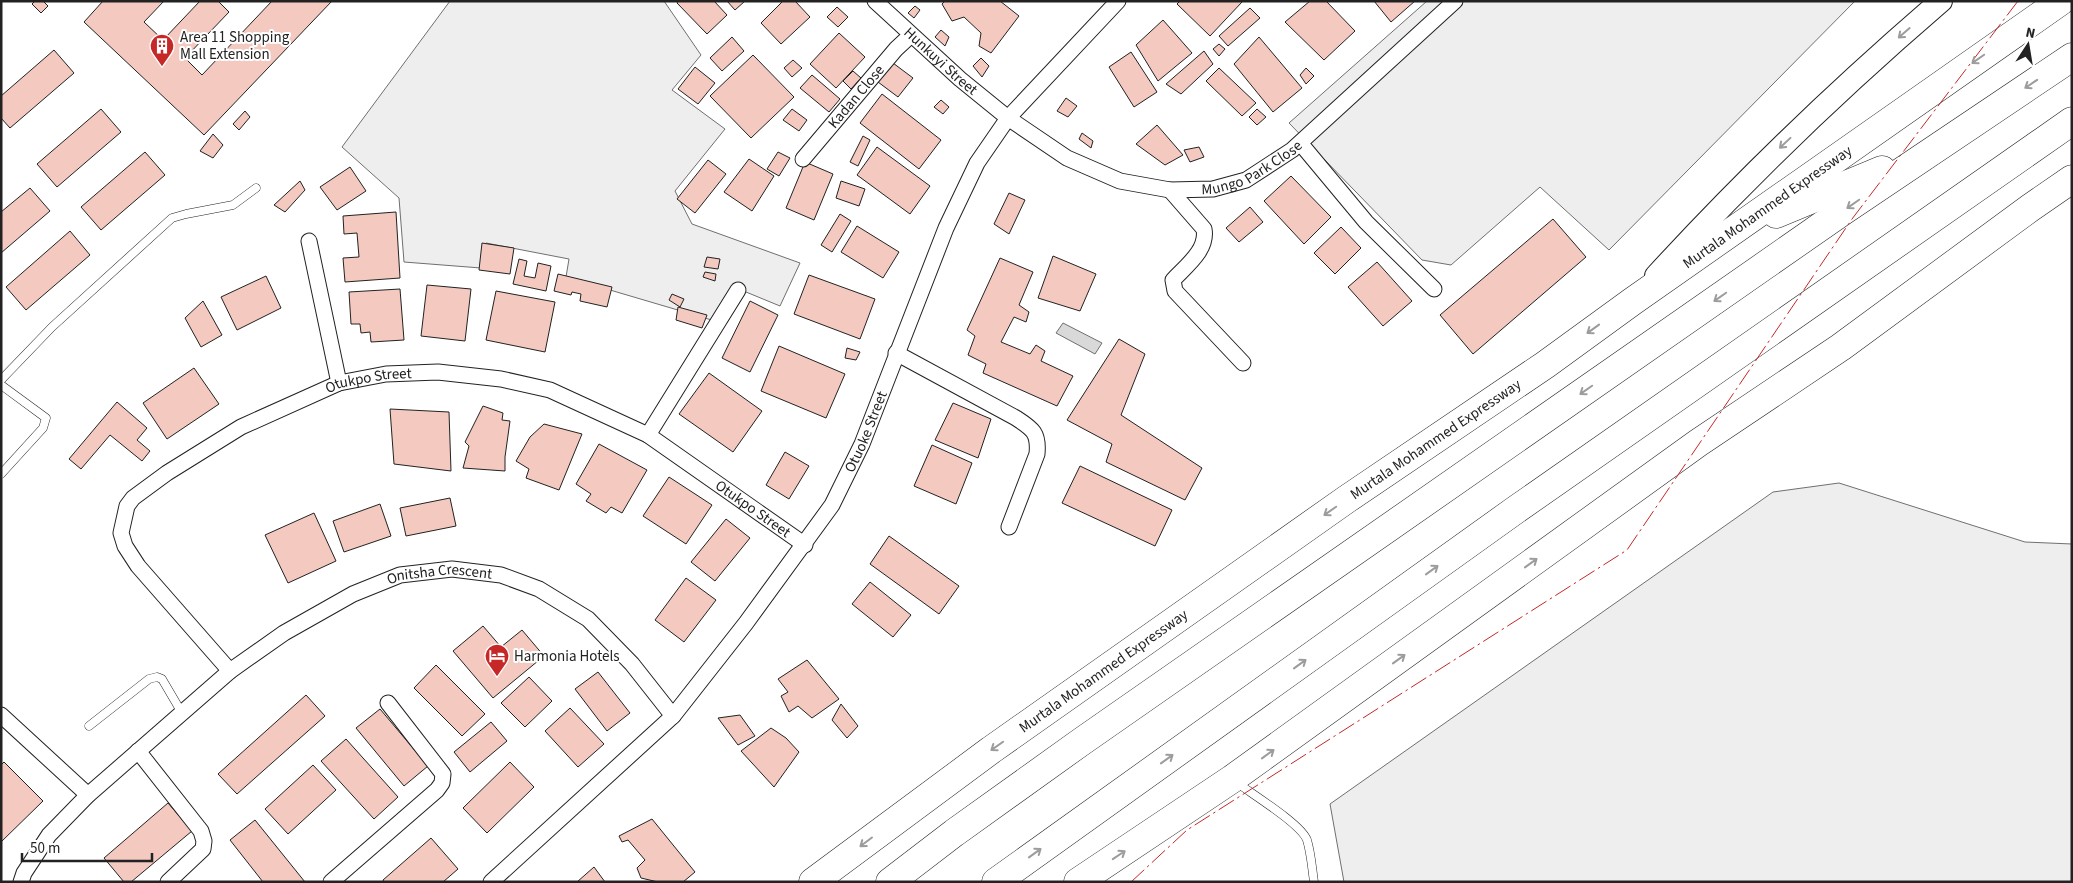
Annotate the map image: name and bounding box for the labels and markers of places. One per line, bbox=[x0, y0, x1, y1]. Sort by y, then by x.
place label: Area 11 Shopping Mall Extension bbox=[180, 27, 290, 65]
building icon: Area 11 Shopping Mall Extension bbox=[149, 33, 175, 67]
hotel icon: Harmonia Hotels bbox=[484, 643, 510, 677]
place label: Harmonia Hotels bbox=[514, 646, 620, 667]

